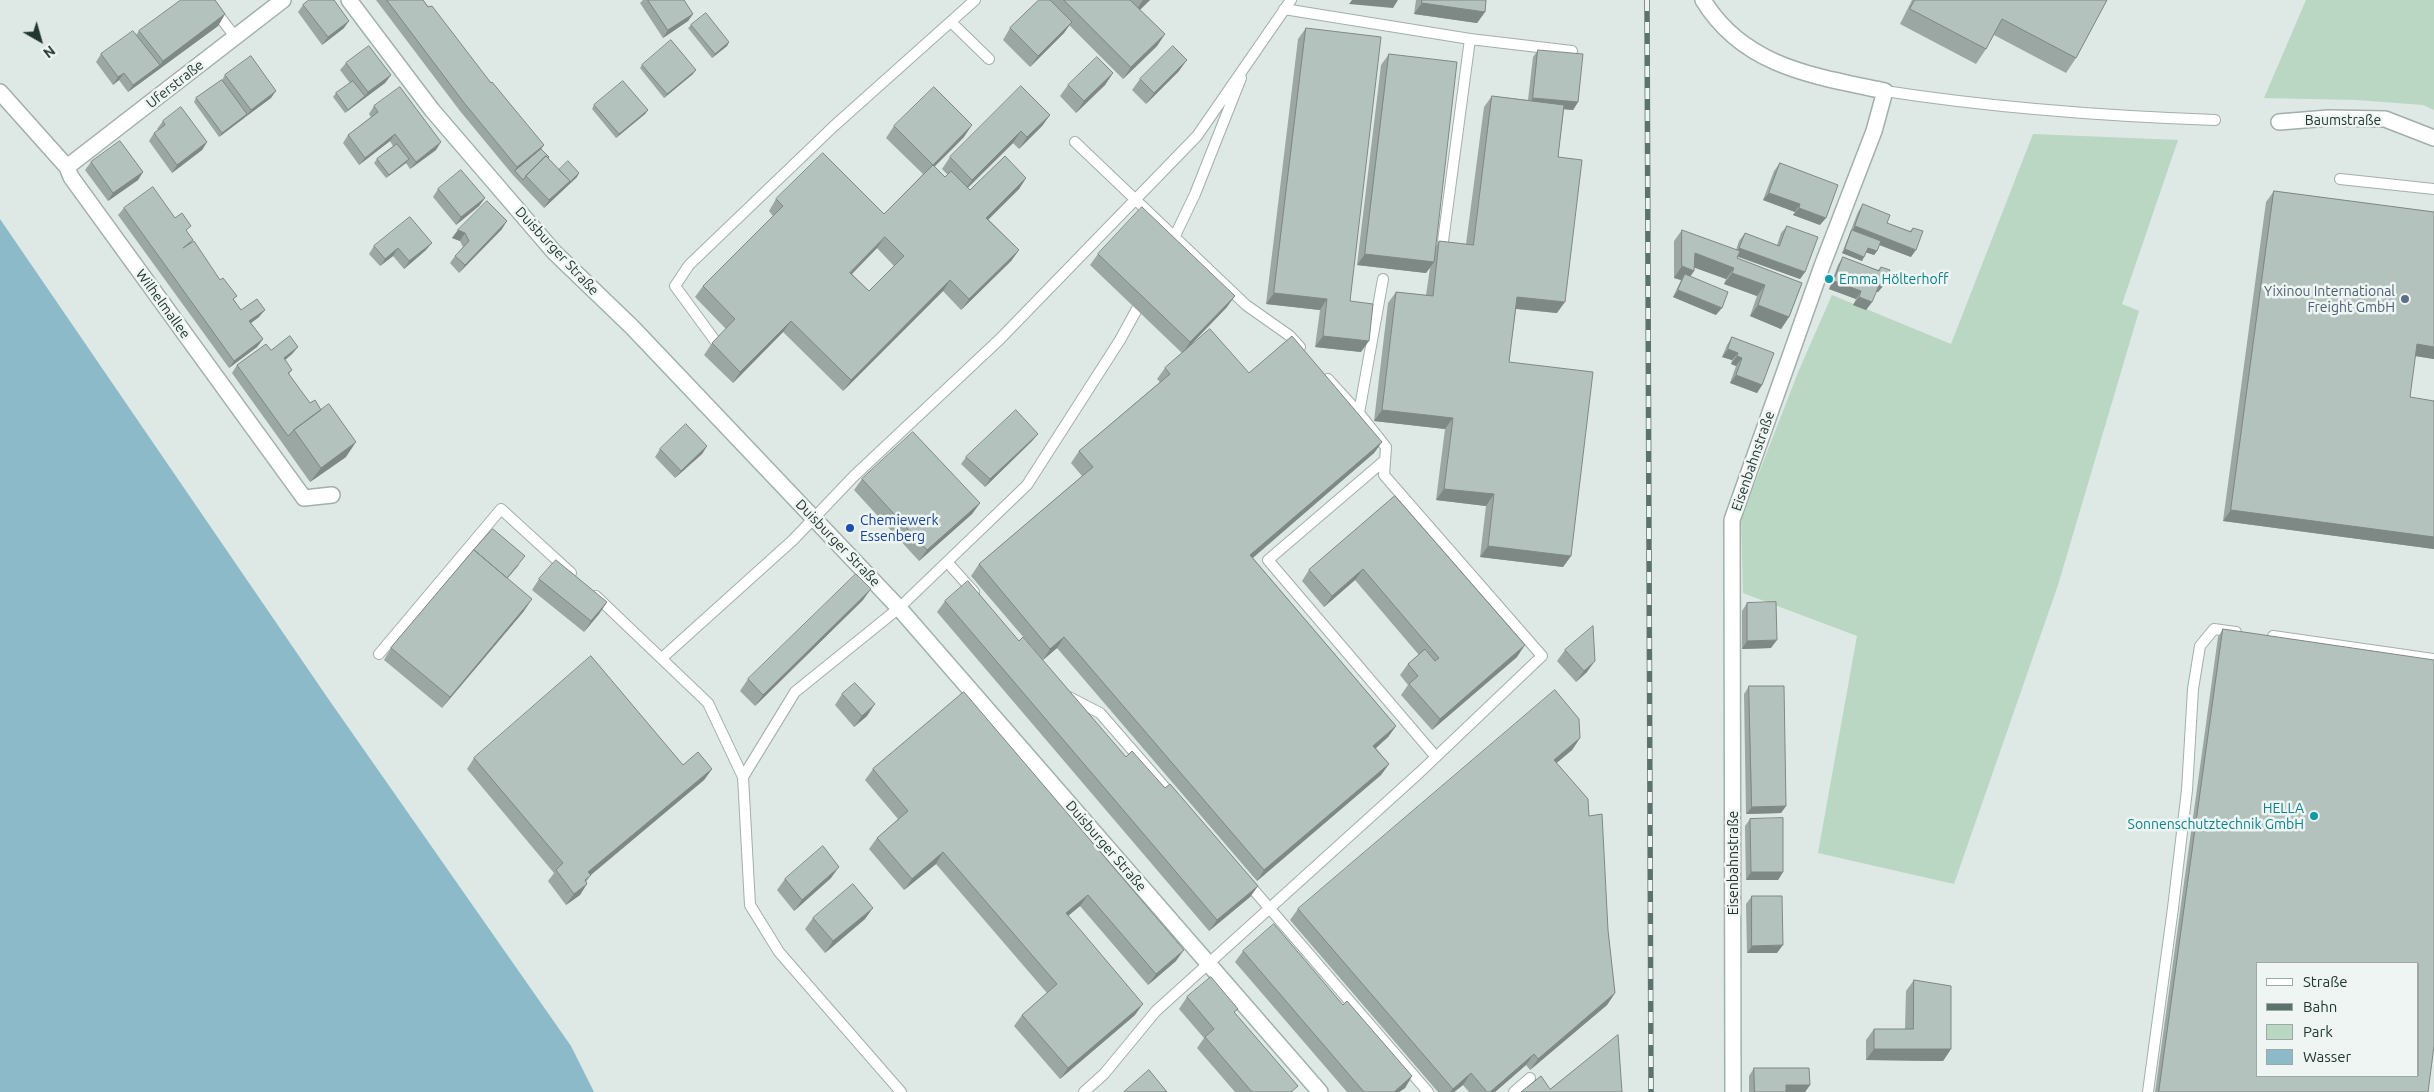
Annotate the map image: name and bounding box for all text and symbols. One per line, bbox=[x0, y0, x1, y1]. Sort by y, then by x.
north arrow bbox=[15, 15, 65, 65]
text: N bbox=[40, 42, 58, 61]
street label: Uferstraße bbox=[143, 56, 207, 112]
street label: Baumstraße bbox=[2305, 112, 2381, 128]
street label: Duisburger Straße bbox=[512, 203, 602, 299]
street label: Wilhelmallee bbox=[132, 266, 194, 342]
place label: Emma Hölterhoff bbox=[1839, 271, 1948, 287]
marker: Emma Hölterhoff bbox=[1823, 273, 1835, 285]
place label: Yixinou International Freight GmbH bbox=[2264, 283, 2395, 316]
marker: Yixinou International Freight GmbH bbox=[2399, 293, 2411, 305]
street label: Eisenbahnstraße bbox=[1728, 409, 1778, 513]
street label: Duisburger Straße bbox=[792, 496, 884, 590]
place label: Chemiewerk Essenberg bbox=[860, 512, 938, 544]
marker: Chemiewerk Essenberg bbox=[844, 522, 856, 534]
street label: Duisburger Straße bbox=[1062, 797, 1150, 895]
place label: HELLA Sonnenschutztechnik GmbH bbox=[2128, 800, 2304, 832]
marker: HELLA Sonnenschutztechnik GmbH bbox=[2308, 810, 2320, 822]
street label: Eisenbahnstraße bbox=[1725, 811, 1741, 915]
legend bbox=[2256, 962, 2419, 1077]
text: Straße bbox=[2303, 973, 2347, 990]
text: Bahn bbox=[2303, 998, 2337, 1015]
text: Park bbox=[2303, 1023, 2333, 1040]
text: Wasser bbox=[2303, 1048, 2351, 1065]

